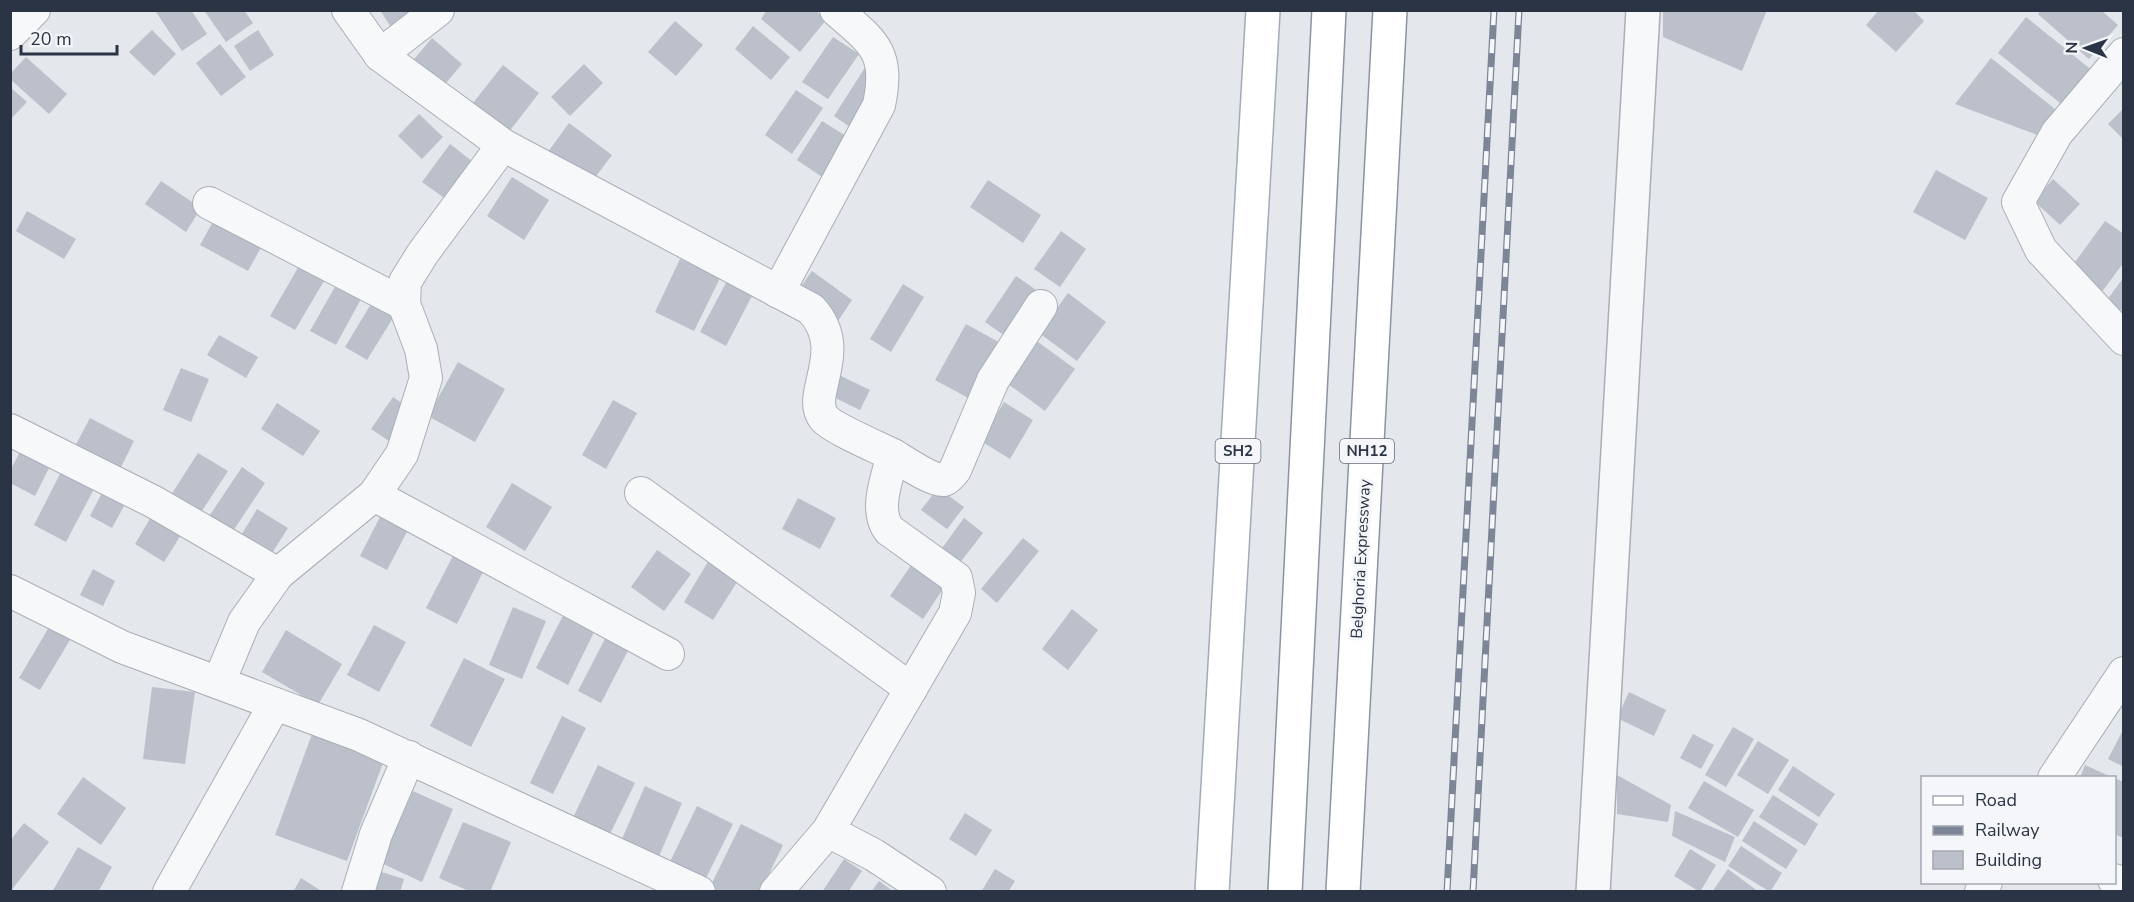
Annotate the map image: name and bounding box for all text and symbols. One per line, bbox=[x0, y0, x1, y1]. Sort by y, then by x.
scale bar bbox=[21, 18, 117, 56]
north arrow bbox=[2056, 18, 2116, 78]
text: 20 m bbox=[30, 27, 72, 51]
text: N bbox=[2061, 42, 2083, 54]
road number: SH2 bbox=[1216, 439, 1260, 463]
road number: NH12 bbox=[1340, 439, 1394, 463]
street label: Belghoria Expressway bbox=[1346, 478, 1376, 639]
legend bbox=[1921, 776, 2116, 884]
text: Road bbox=[1975, 788, 2017, 812]
text: Railway bbox=[1975, 818, 2040, 842]
text: Building bbox=[1975, 848, 2042, 872]

